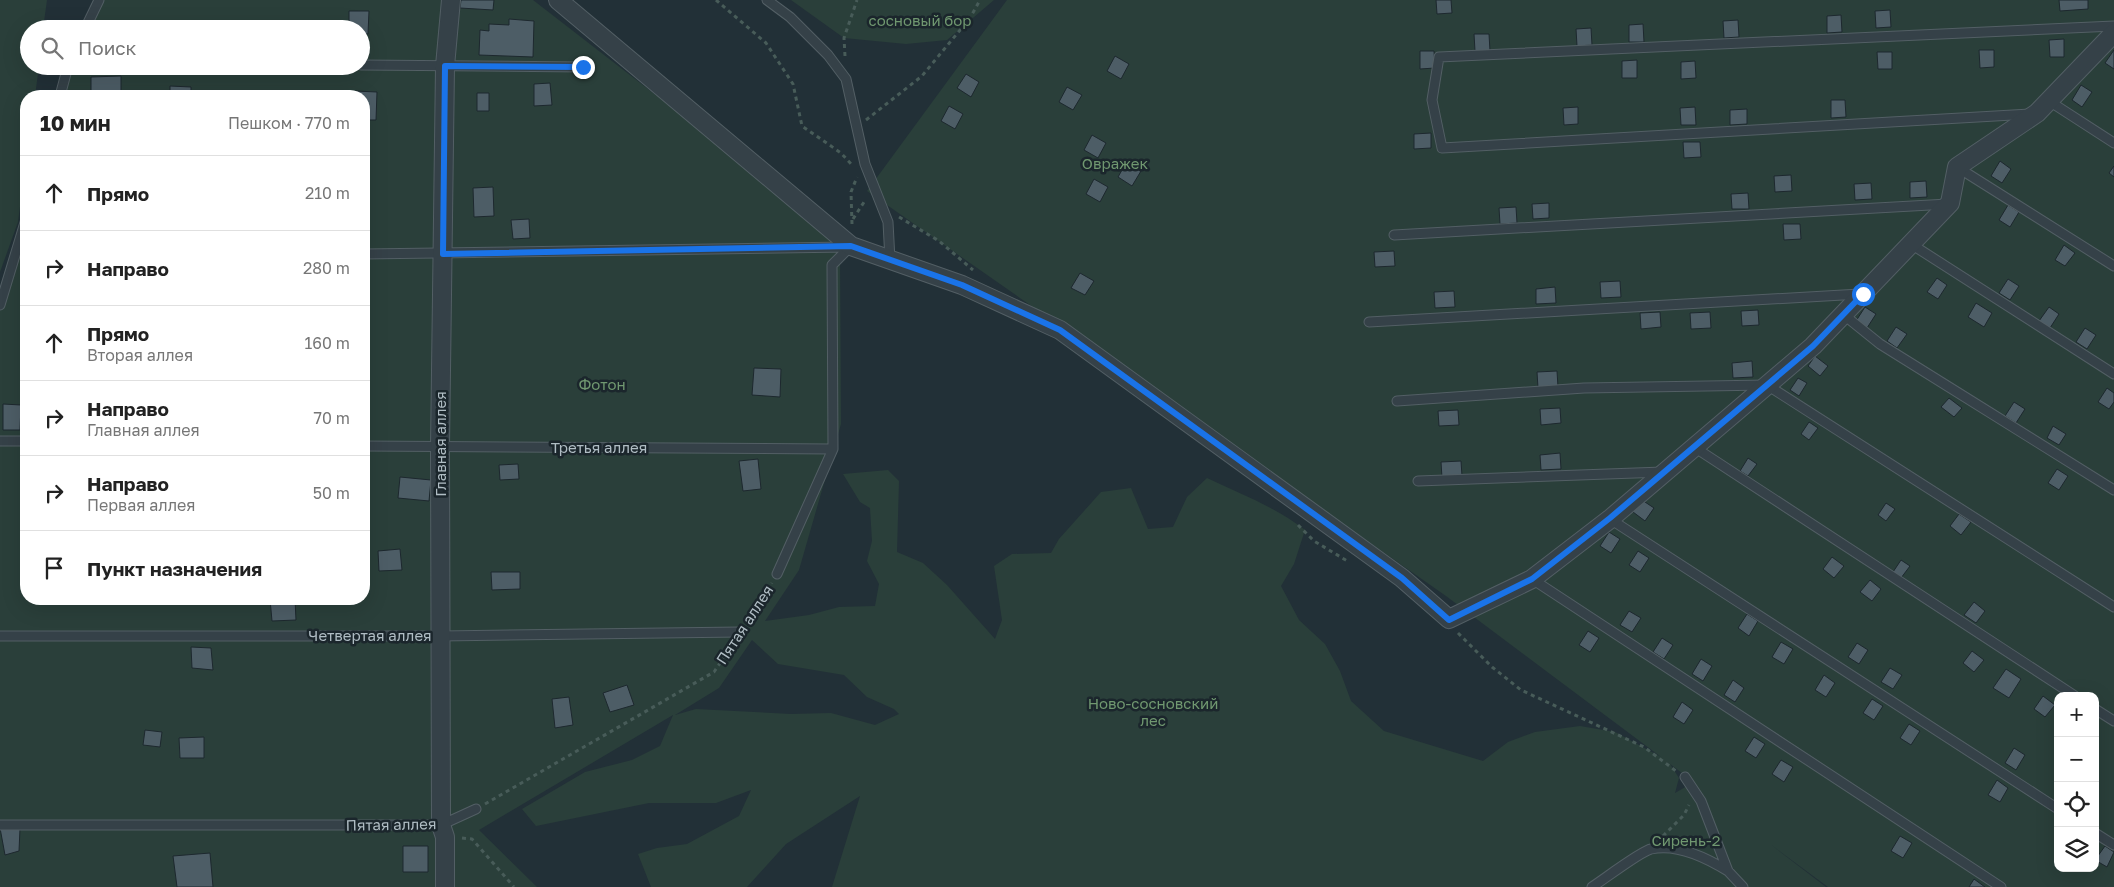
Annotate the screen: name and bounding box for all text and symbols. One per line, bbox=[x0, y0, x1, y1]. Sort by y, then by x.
park label: сосновый бор bbox=[869, 11, 971, 29]
search box bbox=[20, 20, 370, 75]
icon: search bbox=[38, 34, 66, 62]
text: Поиск bbox=[78, 36, 137, 59]
route end bbox=[572, 56, 595, 79]
text: 10 мин bbox=[40, 110, 110, 136]
text: Пешком · 770 m bbox=[228, 113, 350, 133]
park label: Овражек bbox=[1082, 154, 1149, 172]
icon: ahead bbox=[40, 179, 68, 207]
text: Прямо bbox=[87, 182, 149, 205]
text: 210 m bbox=[305, 183, 350, 203]
icon: right bbox=[40, 254, 68, 282]
text: Направо bbox=[87, 257, 169, 280]
text: 280 m bbox=[303, 258, 350, 278]
route start bbox=[1852, 283, 1875, 306]
text: Прямо bbox=[87, 322, 149, 345]
icon: ahead bbox=[40, 329, 68, 357]
text: 160 m bbox=[304, 333, 350, 353]
text: Вторая аллея bbox=[87, 345, 193, 365]
park label: Фотон bbox=[578, 375, 626, 393]
street label: Главная аллея bbox=[431, 391, 449, 497]
text: Направо bbox=[87, 397, 169, 420]
icon: right bbox=[40, 404, 68, 432]
text: 70 m bbox=[313, 408, 350, 428]
text: Главная аллея bbox=[87, 420, 200, 440]
street label: Третья аллея bbox=[551, 438, 647, 456]
text: Направо bbox=[87, 472, 169, 495]
icon: right bbox=[40, 479, 68, 507]
text: 50 m bbox=[313, 483, 350, 503]
text: Первая аллея bbox=[87, 495, 195, 515]
icon: arrive bbox=[40, 554, 68, 582]
text: Пункт назначения bbox=[87, 557, 262, 580]
street label: Пятая аллея bbox=[712, 581, 776, 667]
street label: Четвертая аллея bbox=[308, 626, 432, 644]
map controls bbox=[2054, 692, 2099, 872]
button: + bbox=[2054, 692, 2099, 737]
park label: Ново-сосновский лес bbox=[1088, 694, 1218, 729]
button: − bbox=[2054, 737, 2099, 782]
button: locate bbox=[2054, 782, 2099, 827]
street label: Пятая аллея bbox=[345, 814, 437, 834]
button: layers bbox=[2054, 827, 2099, 872]
park label: Сирень-2 bbox=[1651, 831, 1721, 849]

